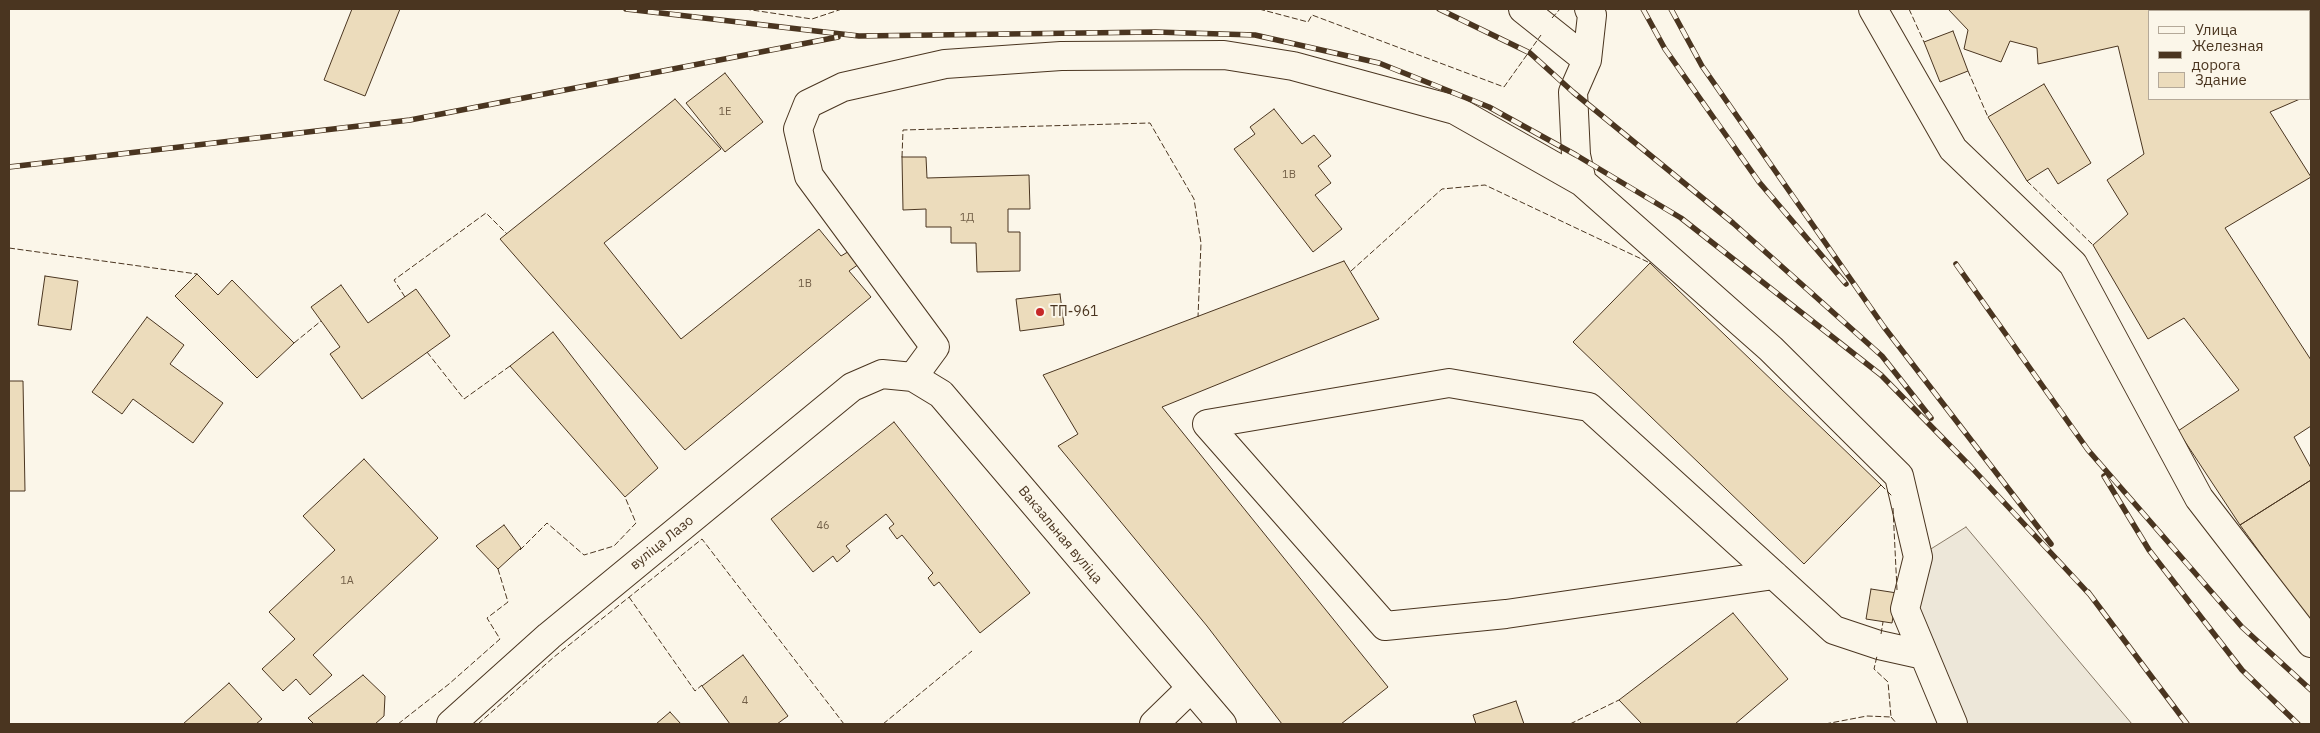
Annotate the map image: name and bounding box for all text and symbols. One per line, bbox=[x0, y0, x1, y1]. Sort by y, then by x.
legend bbox=[2148, 10, 2310, 100]
text: Улица bbox=[2195, 20, 2237, 39]
text: Железная дорога bbox=[2192, 36, 2263, 74]
text: Здание bbox=[2195, 70, 2247, 89]
house number: 1E bbox=[718, 105, 732, 119]
house number: 1В bbox=[1282, 168, 1296, 182]
house number: 1Д bbox=[960, 211, 974, 225]
house number: 1В bbox=[798, 277, 812, 291]
place label: ТП-961 bbox=[1050, 304, 1098, 320]
marker: ТП-961 bbox=[1034, 306, 1046, 318]
street label: Вакзальная вуліца bbox=[1014, 483, 1106, 587]
street label: вуліца Лазо bbox=[627, 512, 697, 574]
house number: 46 bbox=[816, 519, 830, 533]
house number: 1А bbox=[340, 574, 354, 588]
house number: 4 bbox=[742, 694, 748, 708]

